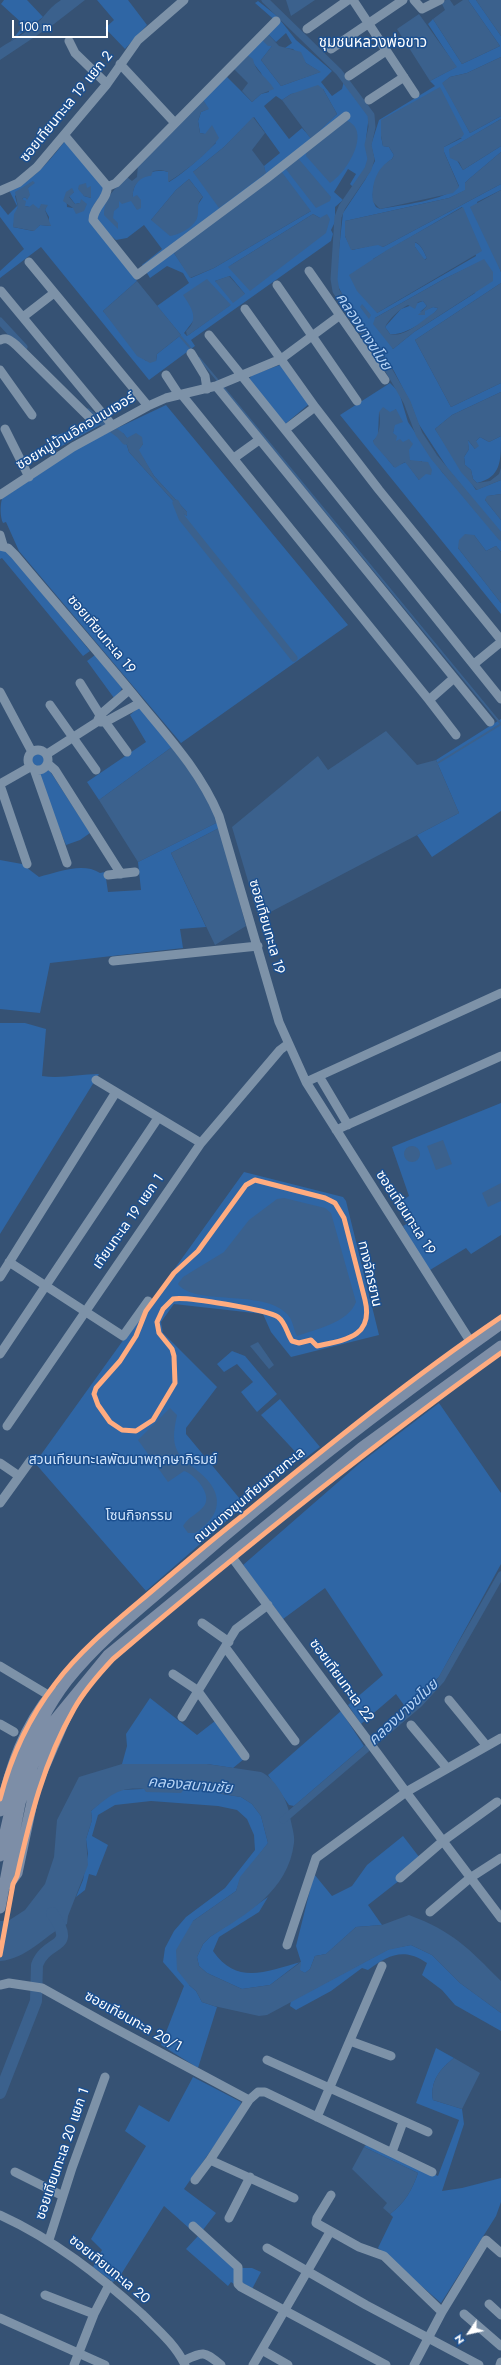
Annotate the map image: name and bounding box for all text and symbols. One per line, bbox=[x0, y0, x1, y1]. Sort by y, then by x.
scale bar bbox=[14, 12, 110, 38]
text: 100 m bbox=[19, 18, 52, 36]
district label: ชุมชนหลวงพ่อขาว bbox=[319, 34, 427, 52]
street label: ซอยเทียนทะเล 19 แยก 2 bbox=[17, 48, 117, 166]
water label: คลองบางขโมย bbox=[331, 290, 395, 374]
street label: ซอยหมู่บ้านอิคอนเนเจอร์ bbox=[14, 390, 138, 474]
street label: ซอยเทียนทะเล 19 bbox=[63, 592, 139, 678]
street label: ซอยเทียนทะเล 19 bbox=[244, 878, 288, 976]
street label: ซอยเทียนทะเล 19 bbox=[371, 1168, 439, 1258]
street label: เทียนทะเล 19 แยก 1 bbox=[90, 1171, 168, 1273]
street label: ทางจักรยาน bbox=[353, 1239, 385, 1309]
street label: ถนนบางขุนเทียนชายทะเล bbox=[191, 1445, 309, 1547]
park label: สวนเทียนทะเลพัฒนาพฤกษาภิรมย์ bbox=[29, 1453, 217, 1469]
park label: โซนกิจกรรม bbox=[105, 1509, 173, 1525]
street label: ซอยเทียนทะเล 22 bbox=[305, 1636, 377, 1726]
water label: คลองบางขโมย bbox=[365, 1676, 443, 1750]
water label: คลองสนามชัย bbox=[147, 1773, 233, 1799]
street label: ซอยเทียนทะล 20/1 bbox=[81, 1988, 185, 2056]
street label: ซอยเทียนทะเล 20 แยก 1 bbox=[33, 2086, 93, 2222]
street label: ซอยเทียนทะเล 20 bbox=[65, 2232, 153, 2308]
north arrow bbox=[449, 2313, 489, 2353]
text: N bbox=[450, 2332, 468, 2348]

